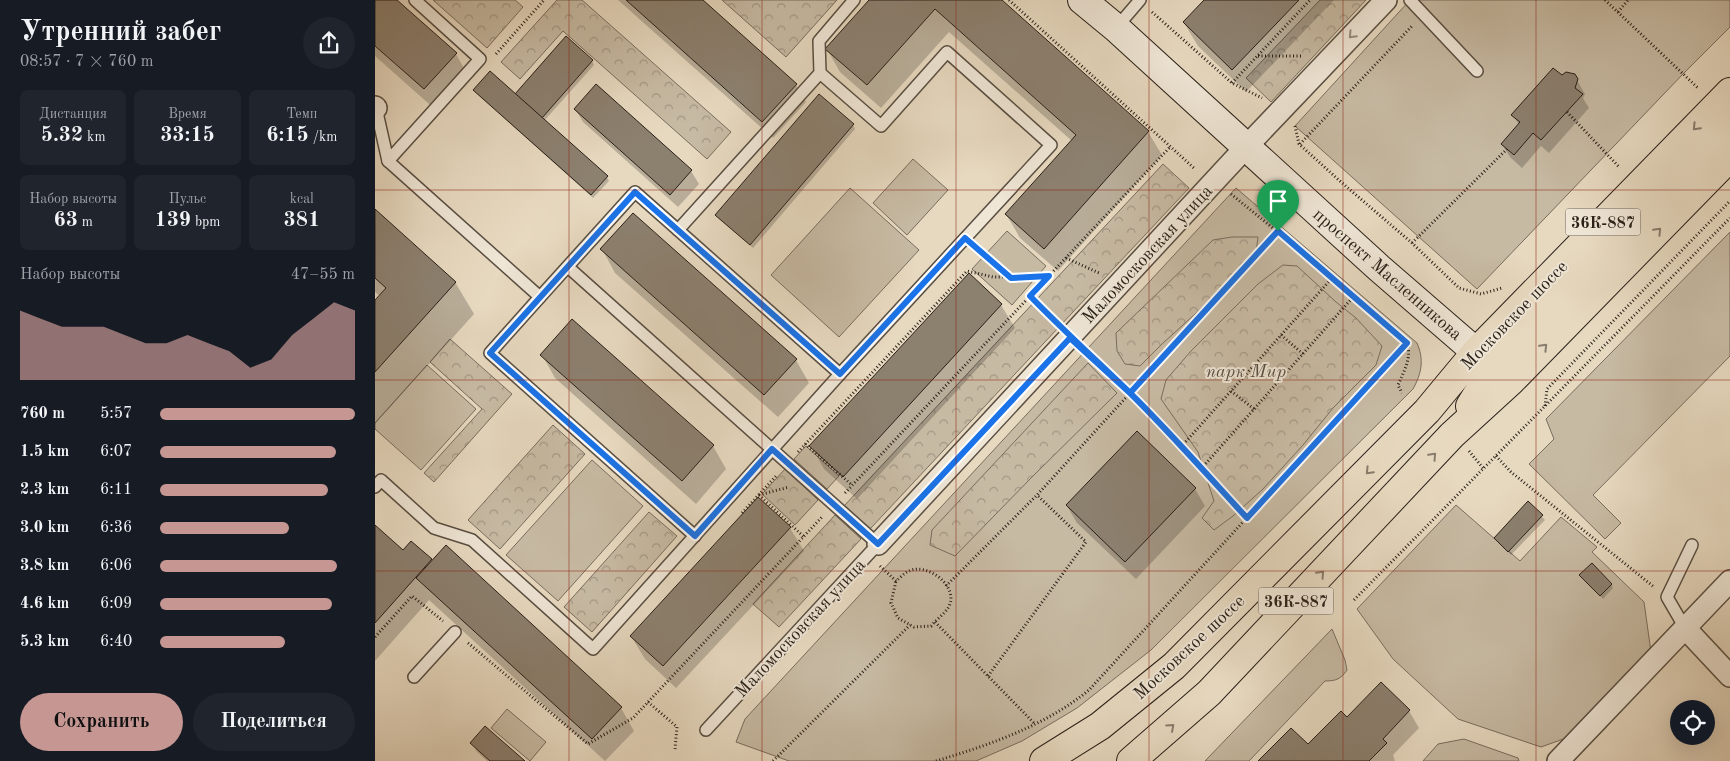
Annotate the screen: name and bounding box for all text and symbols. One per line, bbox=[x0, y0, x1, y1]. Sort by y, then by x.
button: share bbox=[303, 17, 355, 69]
text: Утренний забег bbox=[20, 19, 221, 47]
one-way arrow bbox=[1349, 30, 1358, 39]
text: 08:57 · 7 × 760 m bbox=[20, 54, 153, 70]
text: Дистанция bbox=[39, 107, 107, 121]
text: Время bbox=[168, 107, 207, 121]
text: Темп bbox=[286, 107, 317, 121]
one-way arrow bbox=[1693, 121, 1702, 130]
text: 5.32 bbox=[41, 125, 83, 146]
text: 33:15 bbox=[160, 125, 215, 146]
text: 6:15 bbox=[266, 125, 309, 146]
text: km bbox=[83, 130, 106, 144]
text: /km bbox=[309, 130, 337, 144]
pin bbox=[1257, 180, 1299, 231]
street label: Маломосковская улица bbox=[1079, 182, 1216, 327]
icon: arrive bbox=[1264, 187, 1292, 215]
text: Набор высоты bbox=[29, 192, 117, 206]
text: Пульс bbox=[169, 192, 206, 206]
text: kcal bbox=[290, 192, 314, 206]
street label: проспект Масленникова bbox=[1309, 205, 1465, 344]
road number: 36К-887 bbox=[1565, 208, 1641, 236]
text: 63 bbox=[53, 210, 78, 231]
text: 139 bbox=[154, 210, 191, 231]
text: 381 bbox=[284, 210, 320, 231]
text: m bbox=[78, 215, 93, 229]
text: bpm bbox=[191, 215, 221, 229]
one-way arrow bbox=[1652, 228, 1661, 237]
street label: Московское шоссе bbox=[1458, 258, 1571, 374]
text: Набор высоты bbox=[20, 267, 120, 283]
text: 47–55 m bbox=[291, 267, 355, 283]
one-way arrow bbox=[1538, 344, 1547, 353]
park label: парк Мир bbox=[1206, 363, 1287, 381]
text: 760 m bbox=[20, 406, 65, 422]
text: 5:57 bbox=[100, 406, 132, 422]
text: 1.5 km bbox=[20, 444, 69, 460]
text: 6:07 bbox=[100, 444, 132, 460]
one-way arrow bbox=[1427, 452, 1436, 461]
one-way arrow bbox=[1365, 465, 1374, 474]
text: 2.3 km bbox=[20, 482, 69, 498]
text: 6:11 bbox=[100, 482, 132, 498]
text: 3.0 km bbox=[20, 520, 69, 536]
text: 6:36 bbox=[100, 520, 132, 536]
street label: Маломосковская улица bbox=[732, 556, 869, 701]
text: 3.8 km bbox=[20, 558, 69, 574]
text: 6:06 bbox=[100, 558, 132, 574]
one-way arrow bbox=[1315, 571, 1324, 580]
road number: 36К-887 bbox=[1259, 588, 1333, 614]
street label: Московское шоссе bbox=[1131, 592, 1249, 703]
text: 4.6 km bbox=[20, 596, 69, 612]
text: 6:09 bbox=[100, 596, 132, 612]
text: 5.3 km bbox=[20, 634, 69, 650]
text: 6:40 bbox=[100, 634, 132, 650]
button: Сохранить bbox=[20, 693, 183, 751]
button: Поделиться bbox=[193, 693, 355, 751]
map controls bbox=[1670, 700, 1715, 745]
button: locate bbox=[1670, 700, 1715, 745]
one-way arrow bbox=[1165, 724, 1174, 733]

